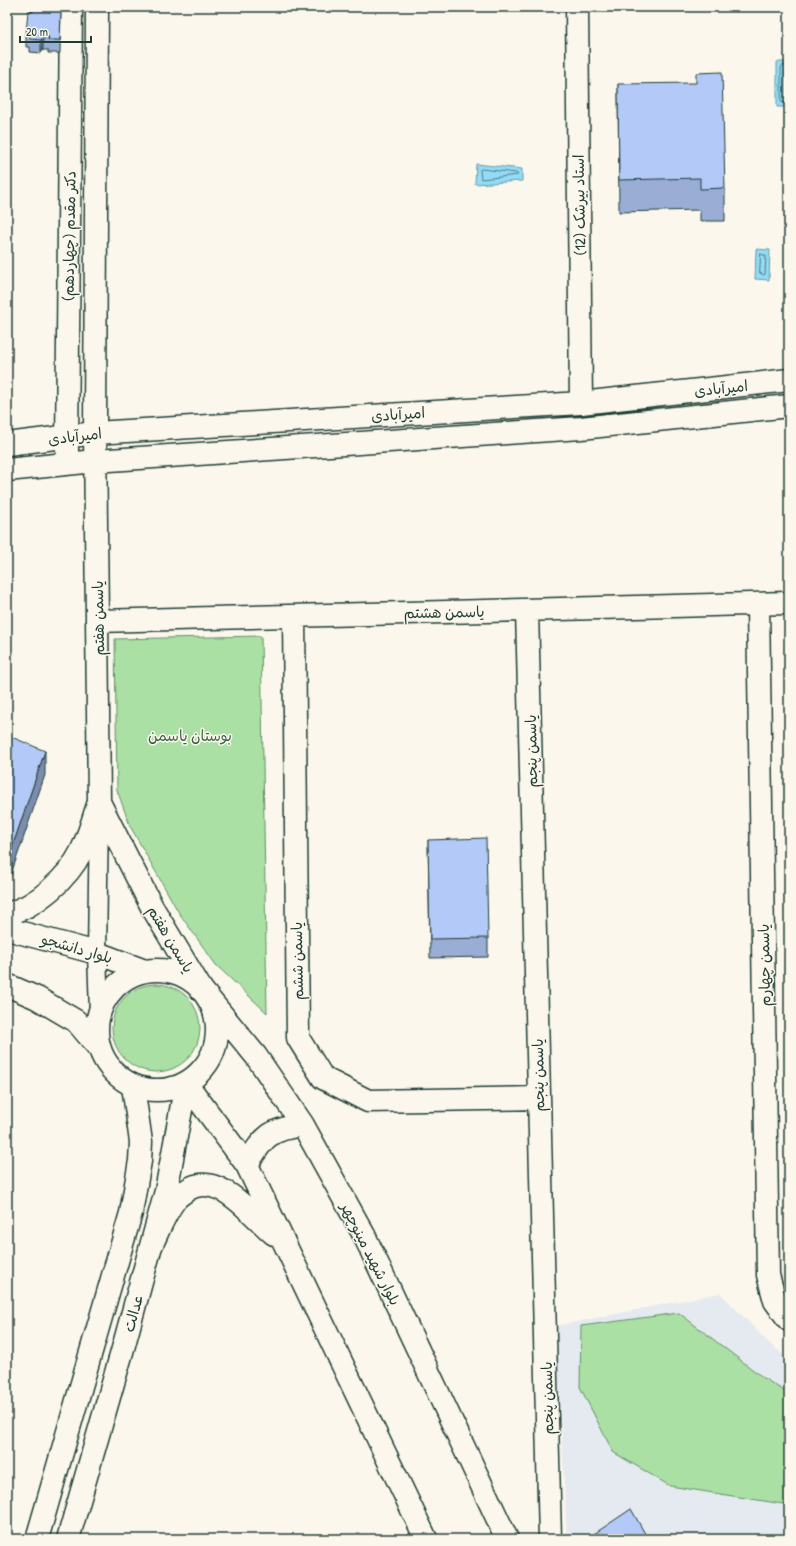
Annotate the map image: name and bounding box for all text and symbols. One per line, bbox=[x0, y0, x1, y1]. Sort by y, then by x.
scale bar bbox=[20, 18, 91, 44]
text: 20 m bbox=[26, 23, 48, 40]
street label: استاد بیرشک (12) bbox=[568, 154, 590, 256]
street label: دکتر مقدم (چهاردهم) bbox=[57, 171, 83, 301]
street label: امیرآبادی bbox=[693, 375, 749, 401]
street label: امیرآبادی bbox=[370, 402, 426, 426]
street label: امیرآبادی bbox=[47, 422, 103, 450]
street label: یاسمن هفتم bbox=[87, 580, 111, 656]
street label: یاسمن هشتم bbox=[403, 601, 485, 625]
street label: یاسمن پنجم bbox=[520, 714, 544, 788]
park label: بوستان یاسمن bbox=[148, 725, 232, 746]
street label: یاسمن هفتم bbox=[141, 901, 199, 978]
street label: یاسمن ششم bbox=[286, 922, 310, 1000]
street label: یاسمن چهارم bbox=[753, 924, 776, 1006]
street label: بلوار دانشجو bbox=[38, 928, 115, 968]
street label: یاسمن پنجم bbox=[527, 1038, 551, 1112]
street label: بلوار شهید مینوچهر bbox=[335, 1197, 406, 1309]
street label: عدالت bbox=[118, 1292, 148, 1334]
street label: یاسمن پنجم bbox=[536, 1361, 560, 1435]

